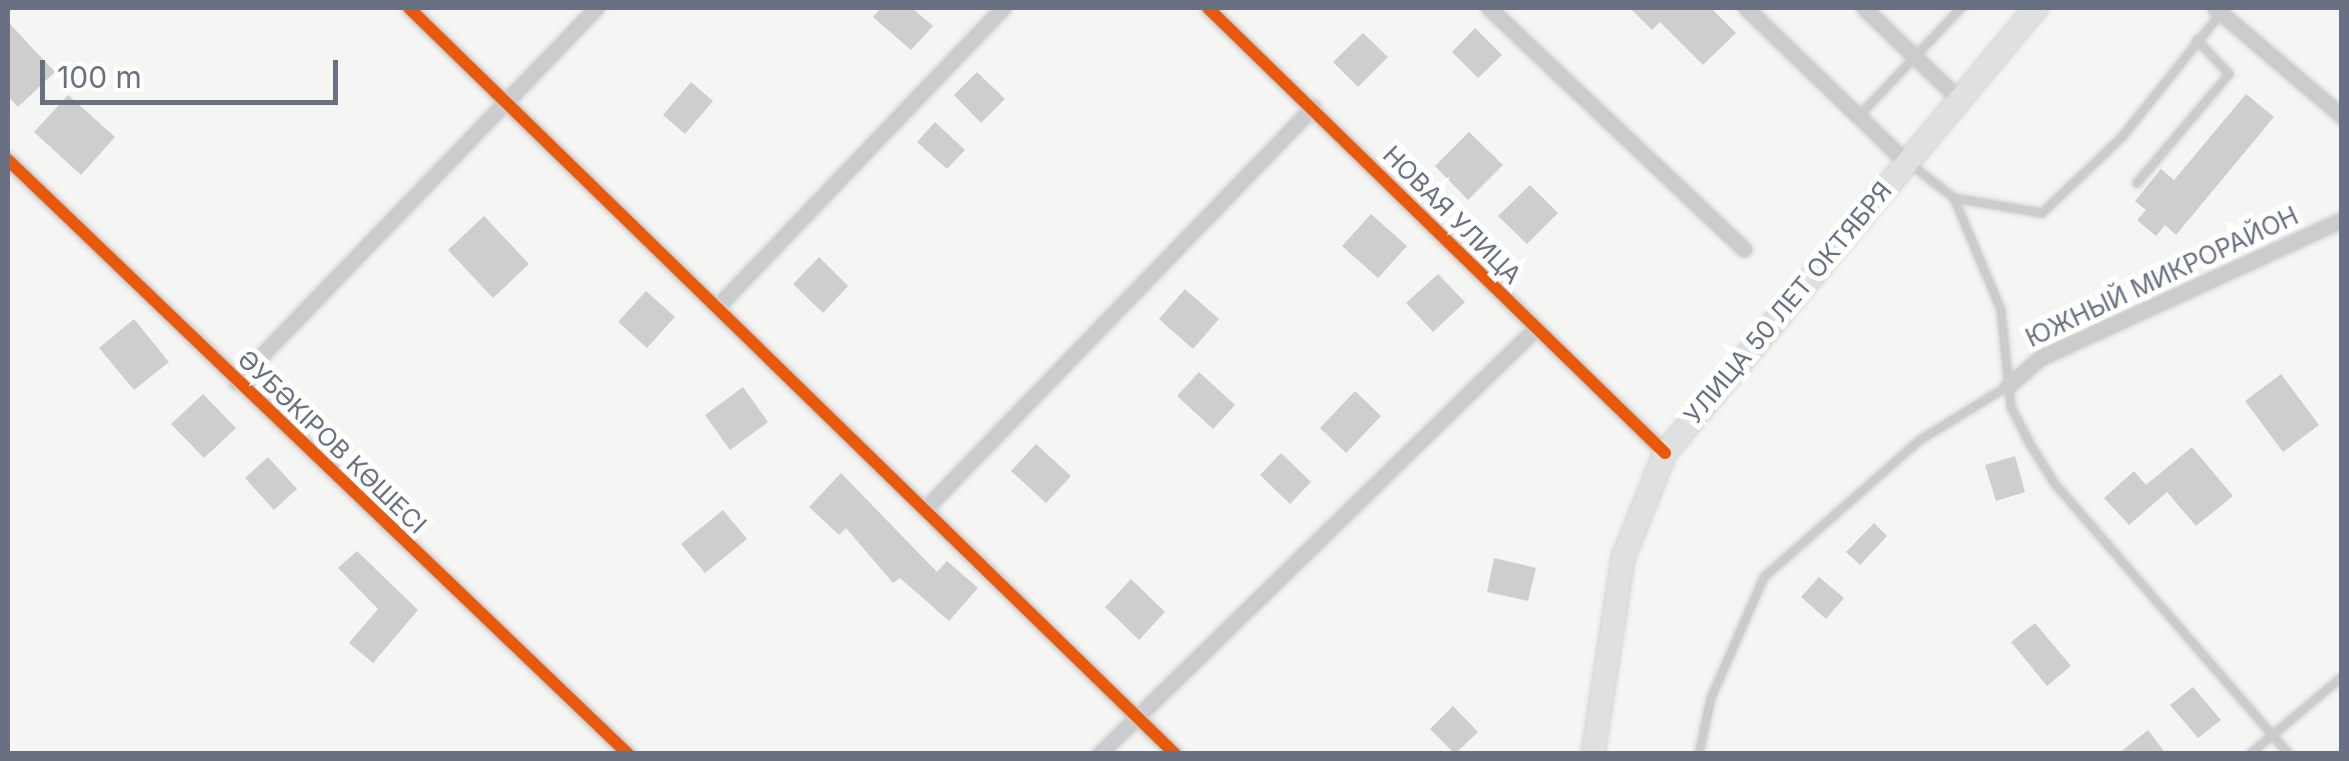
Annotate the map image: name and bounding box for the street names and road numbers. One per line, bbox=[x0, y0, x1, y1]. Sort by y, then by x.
street label: НОВАЯ УЛИЦА bbox=[1377, 140, 1527, 290]
street label: УЛИЦА 50 ЛЕТ ОКТЯБРЯ bbox=[1678, 176, 1898, 430]
street label: ЮЖНЫЙ МИКРОРАЙОН bbox=[2021, 201, 2303, 353]
street label: ӘУБӘКІРОВ КӨШЕСІ bbox=[232, 344, 432, 540]

